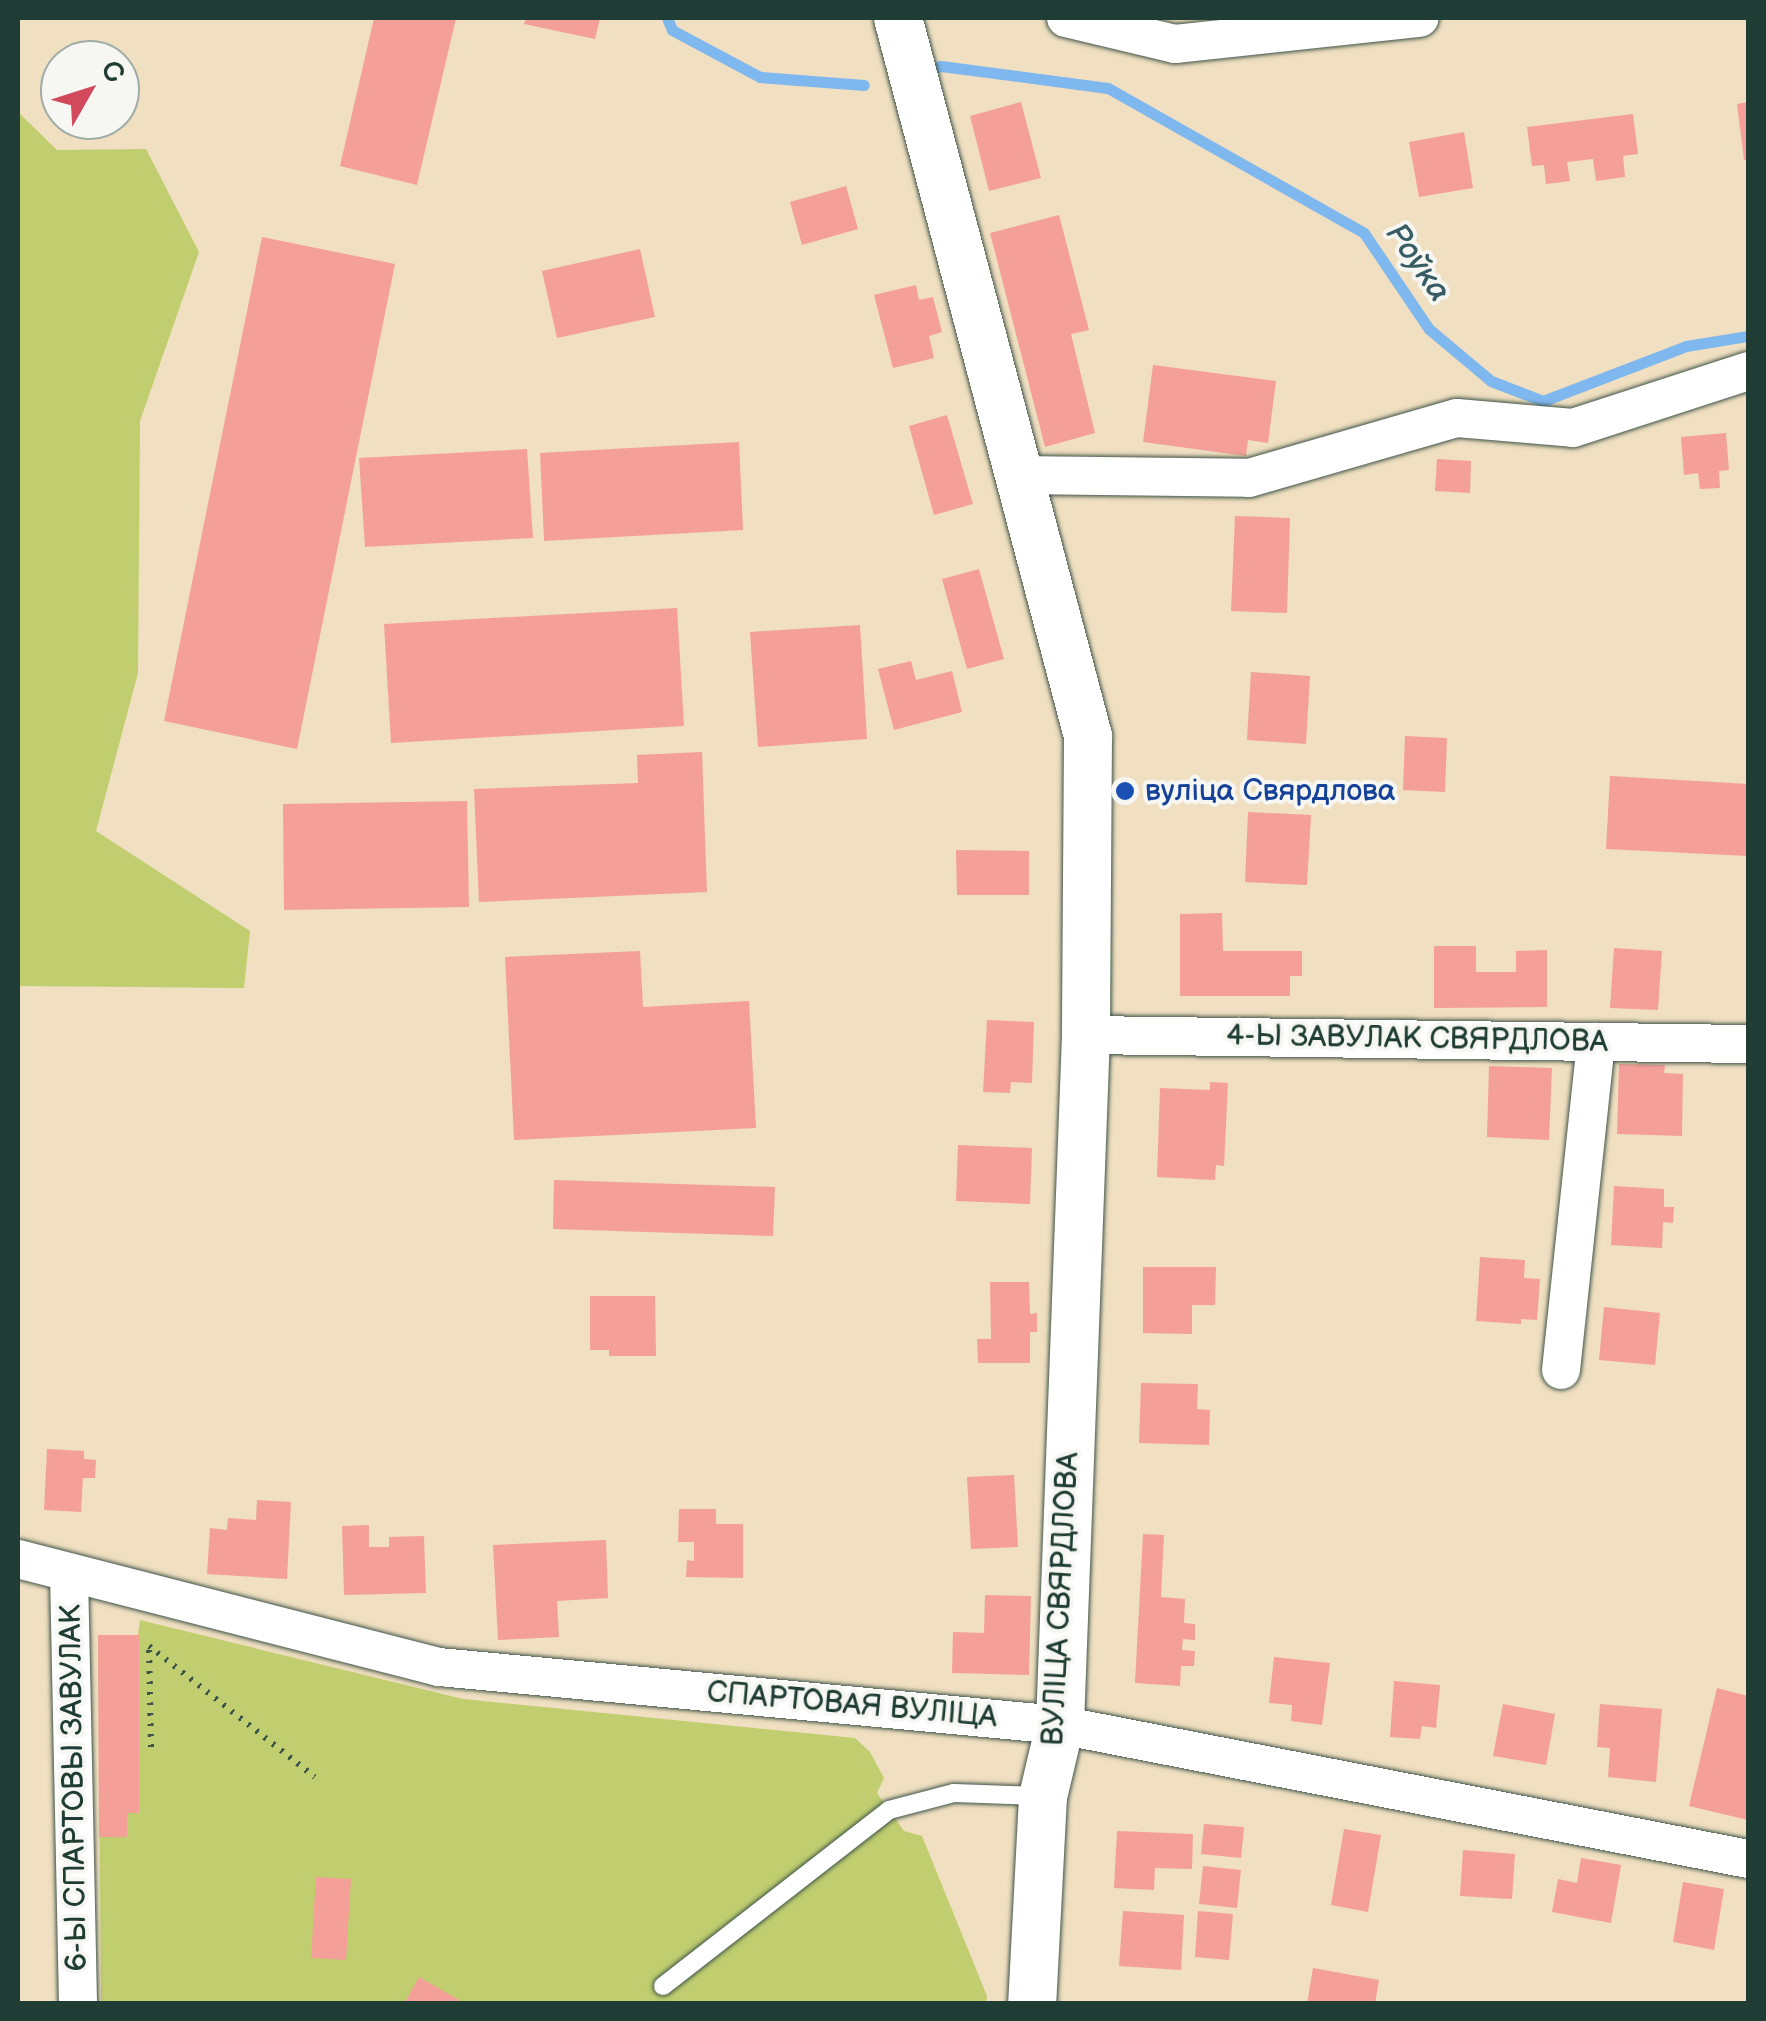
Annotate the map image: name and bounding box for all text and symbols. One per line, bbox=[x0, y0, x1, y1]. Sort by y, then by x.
north arrow bbox=[40, 40, 140, 140]
text: С bbox=[93, 54, 131, 90]
water label: Роўка bbox=[1376, 216, 1458, 310]
place label: вуліца Свярдлова bbox=[1145, 773, 1396, 809]
marker: вуліца Свярдлова bbox=[1114, 780, 1136, 802]
street label: 4-Ы ЗАВУЛАК СВЯРДЛОВА bbox=[1226, 1018, 1608, 1060]
street label: ВУЛІЦА СВЯРДЛОВА bbox=[1035, 1451, 1087, 1747]
street label: 6-Ы СПАРТОВЫ ЗАВУЛАК bbox=[53, 1604, 95, 1972]
street label: СПАРТОВАЯ ВУЛІЦА bbox=[705, 1674, 999, 1736]

